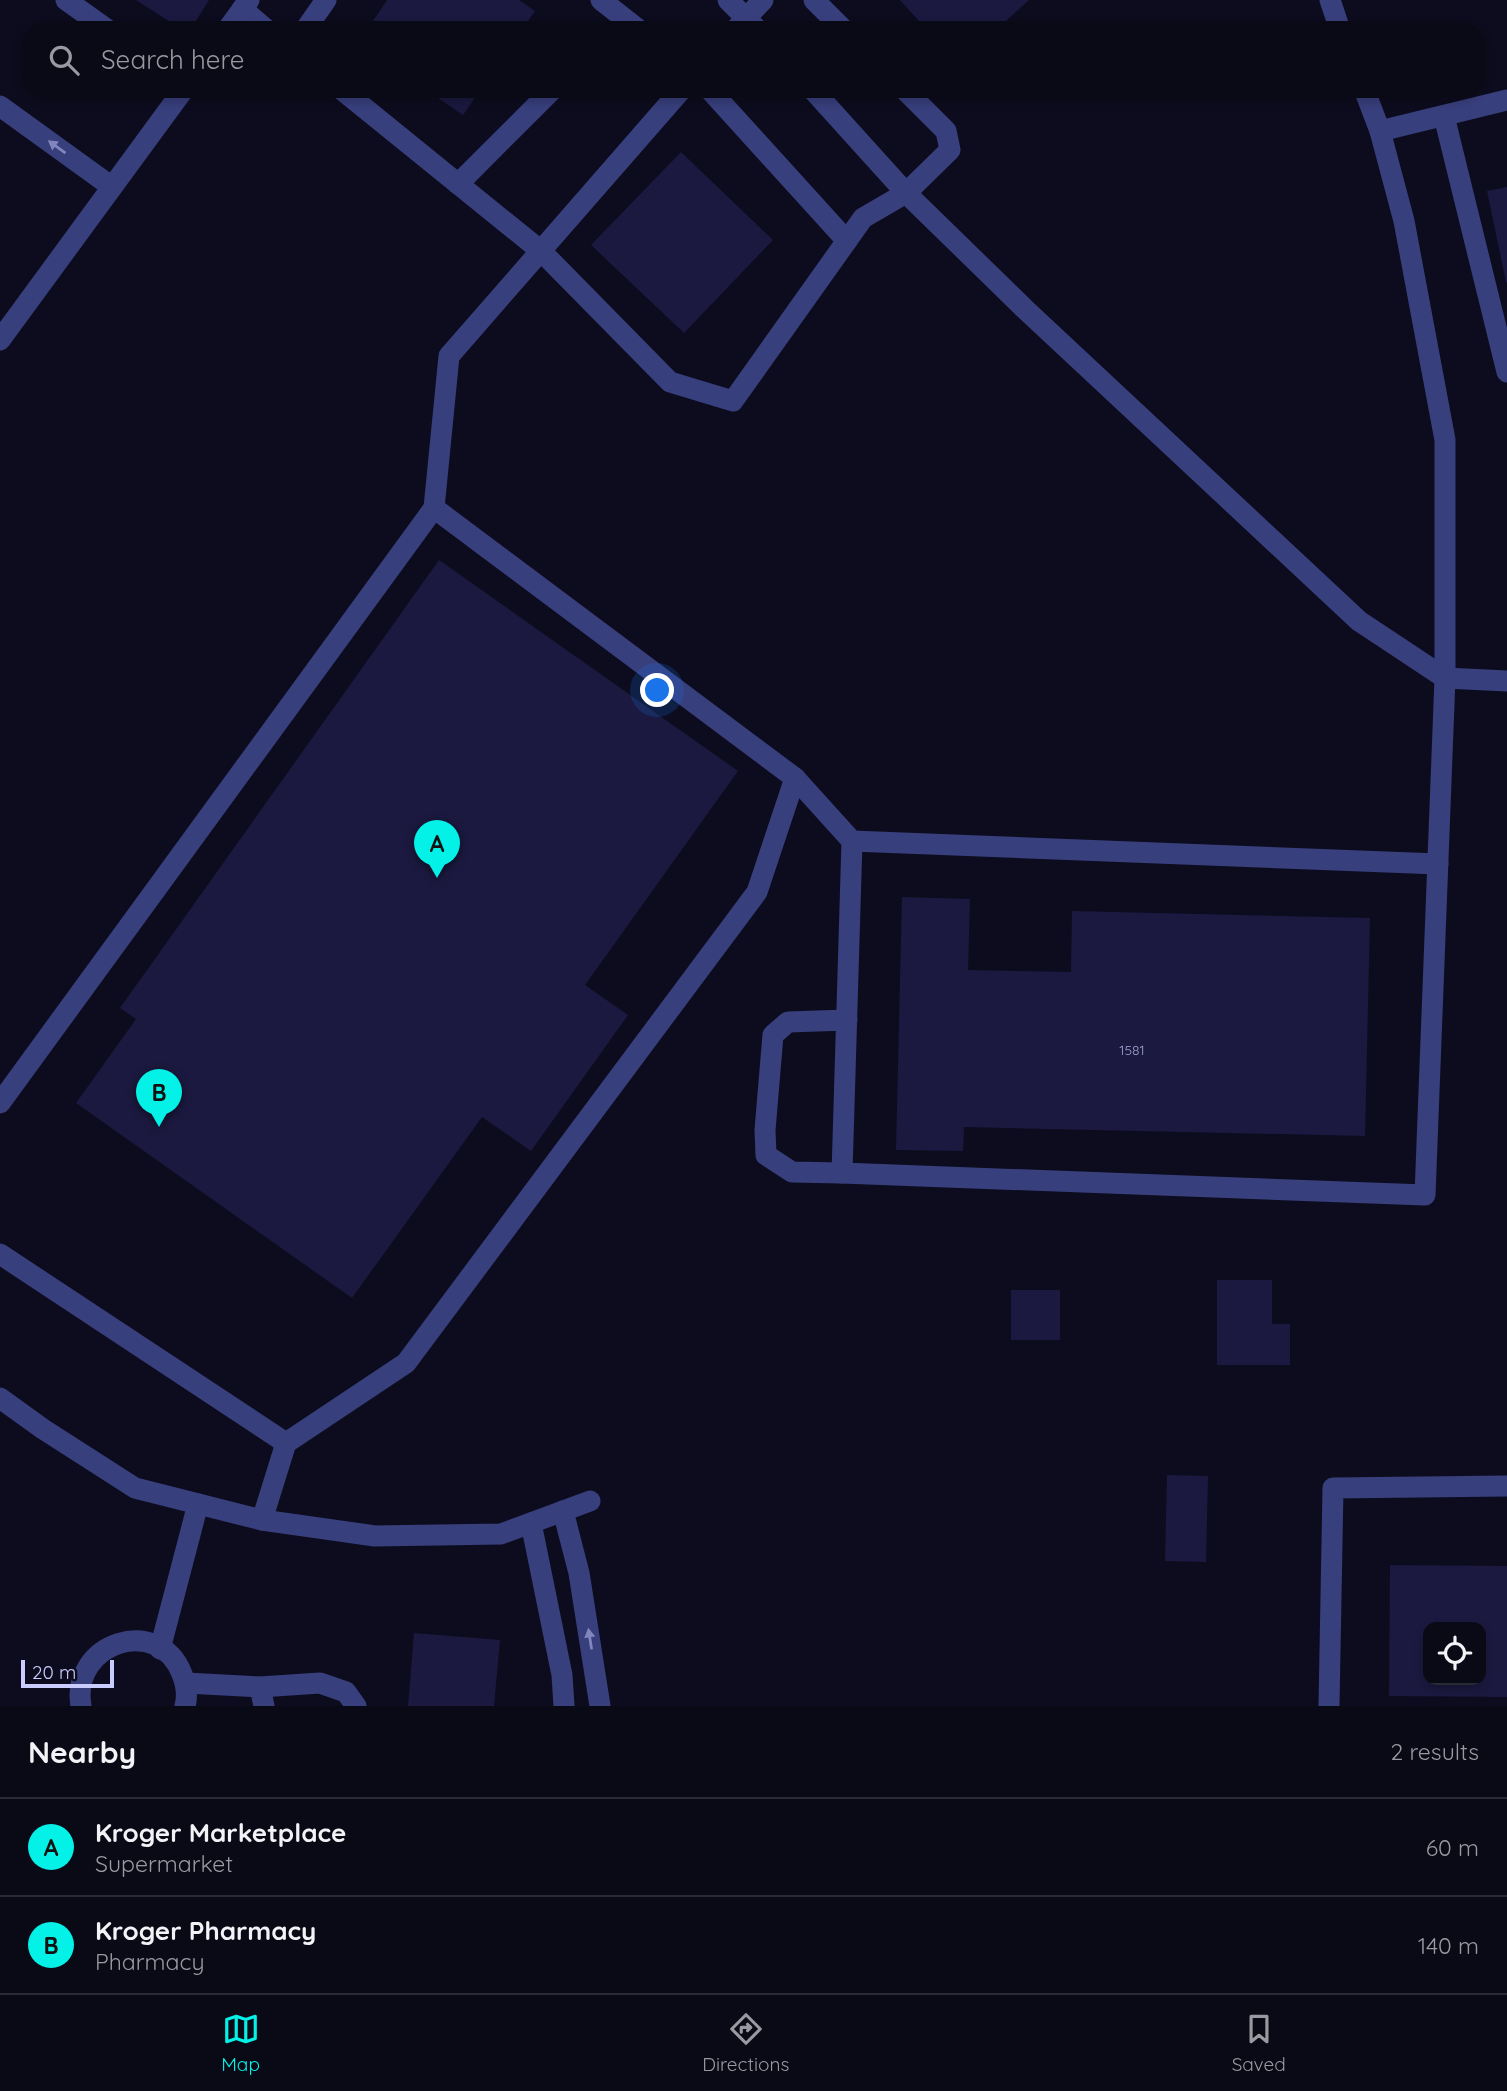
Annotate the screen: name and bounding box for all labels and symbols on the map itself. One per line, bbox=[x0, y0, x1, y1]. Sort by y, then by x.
one-way arrow bbox=[48, 140, 66, 154]
your location bbox=[640, 673, 674, 707]
pin: A bbox=[414, 820, 460, 878]
house number: 1581 bbox=[1119, 1041, 1145, 1059]
pin: B bbox=[136, 1069, 182, 1127]
one-way arrow bbox=[584, 1627, 595, 1649]
scale bar bbox=[21, 1657, 114, 1689]

